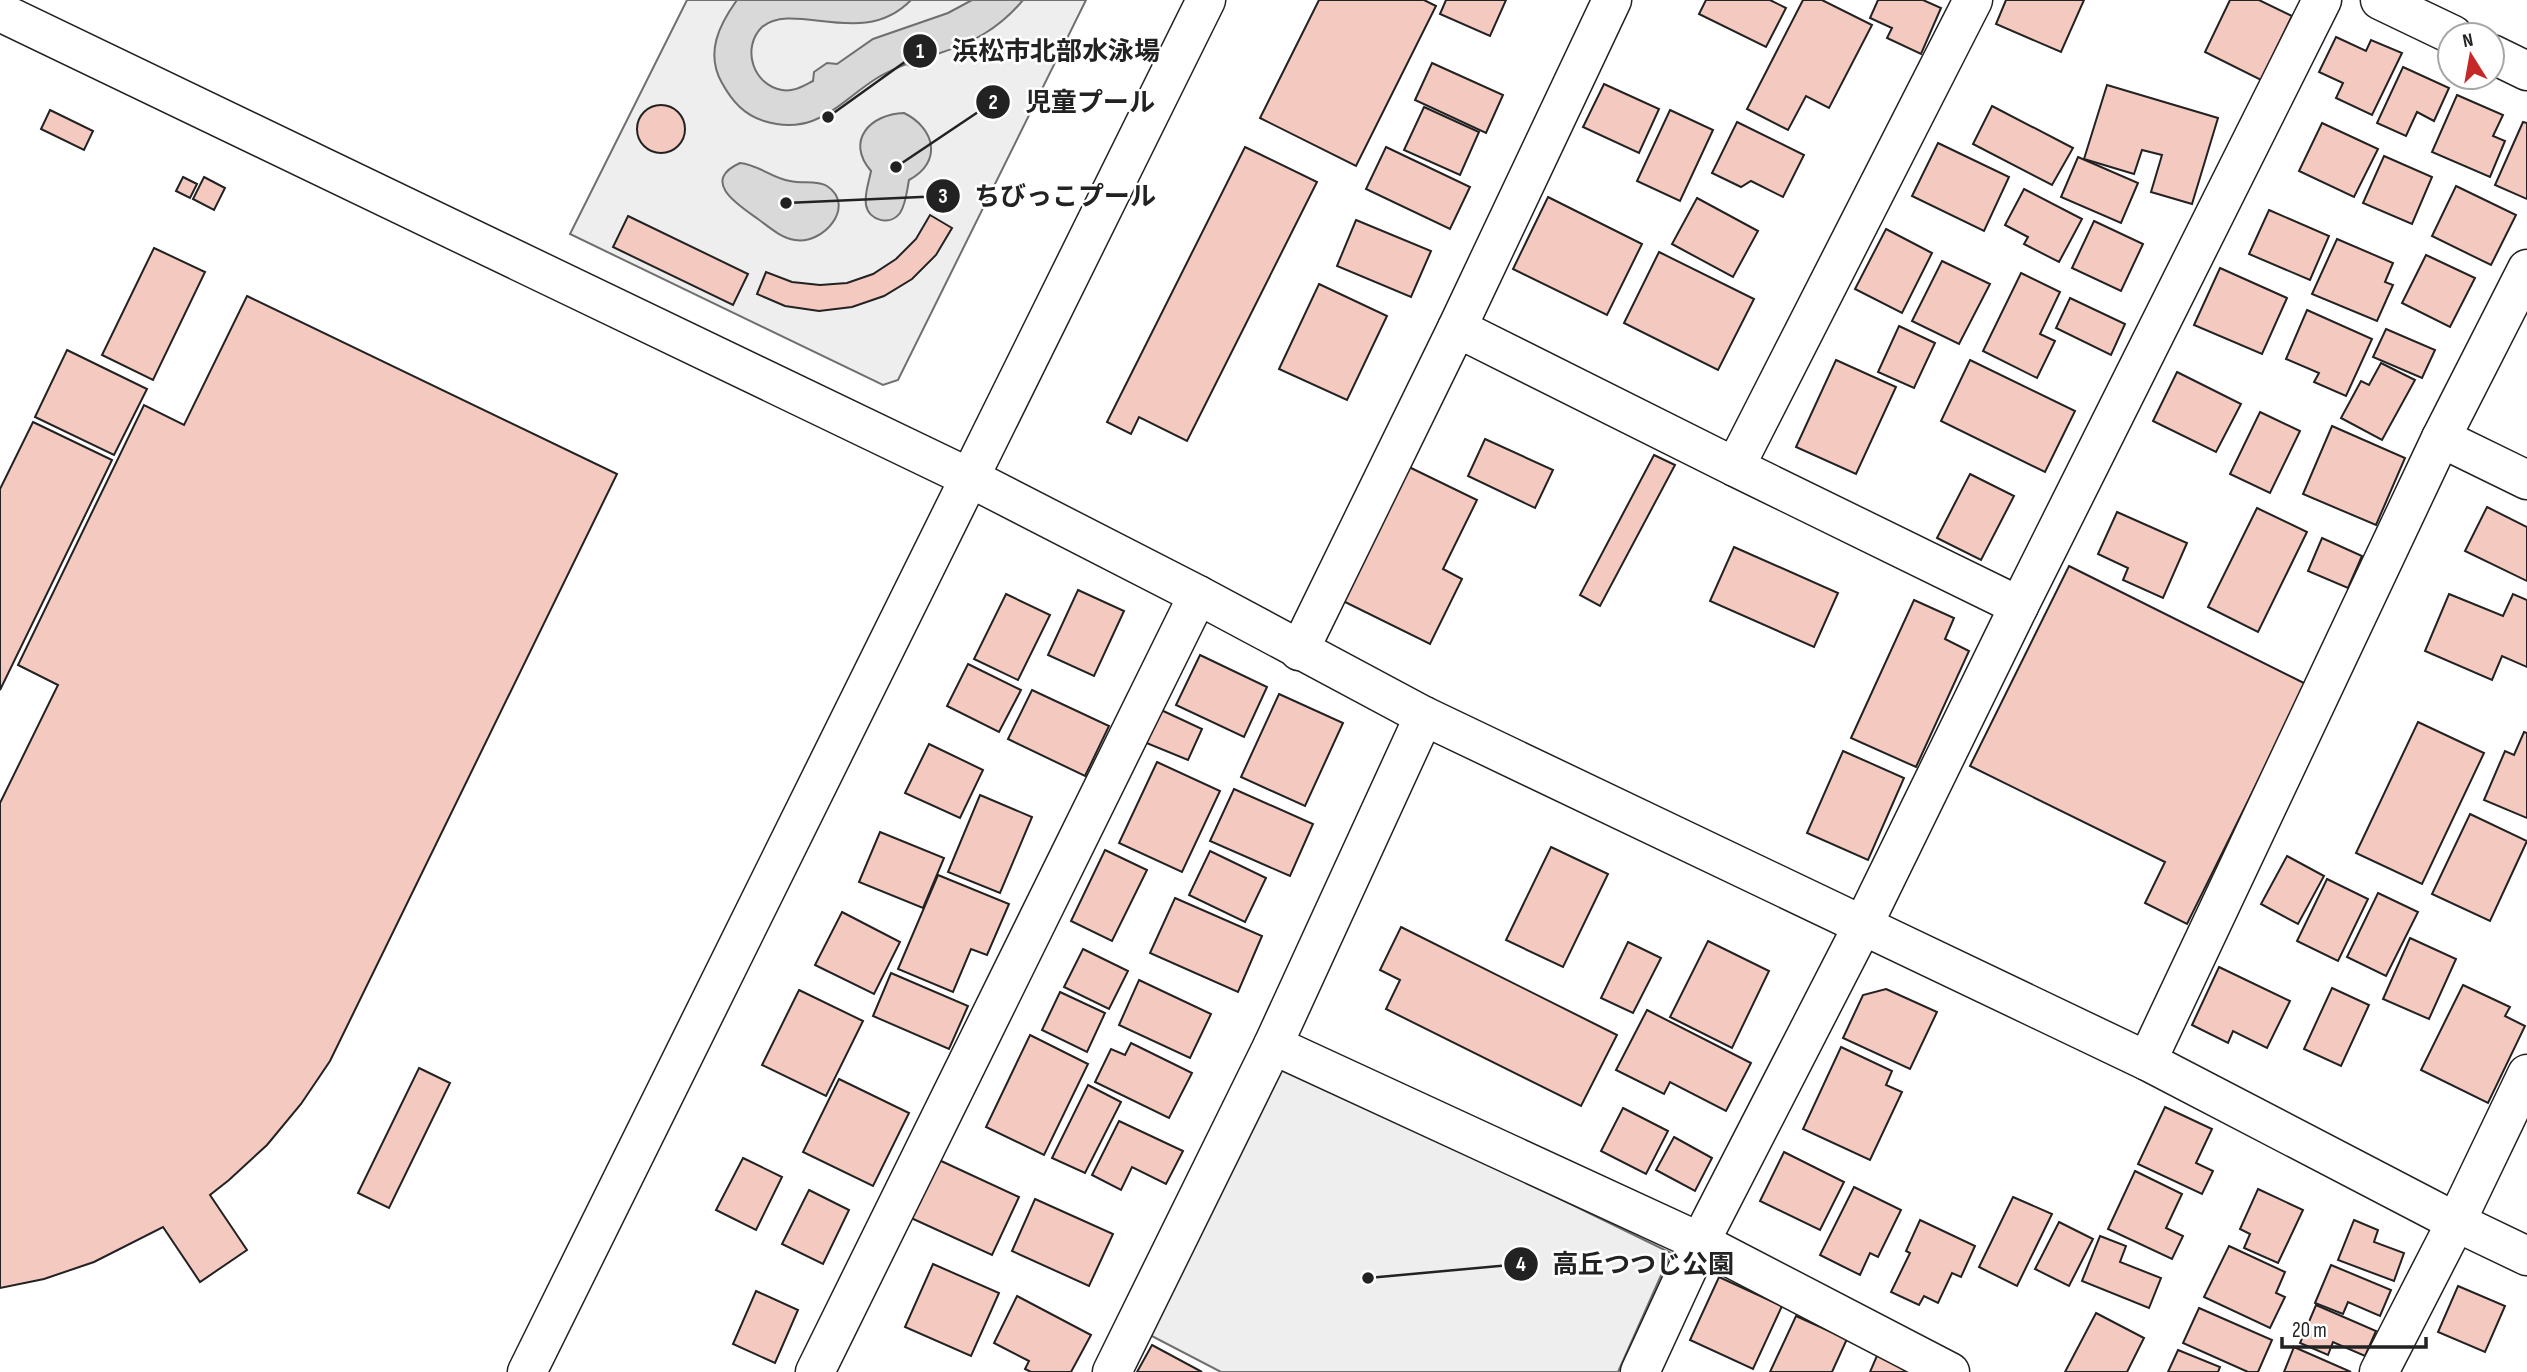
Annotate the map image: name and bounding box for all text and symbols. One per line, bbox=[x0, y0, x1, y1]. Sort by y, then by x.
north arrow bbox=[2436, 21, 2506, 91]
callout: 浜松市北部水泳場 bbox=[903, 28, 1174, 75]
text: N bbox=[2461, 29, 2475, 53]
text: 浜松市北部水泳場 bbox=[952, 37, 1160, 68]
text: 1 bbox=[916, 39, 924, 64]
callout: 児童プール bbox=[976, 78, 1169, 125]
text: 児童プール bbox=[1025, 88, 1155, 119]
text: 2 bbox=[988, 90, 998, 115]
callout: ちびっこプール bbox=[925, 173, 1170, 220]
text: ちびっこプール bbox=[974, 182, 1156, 213]
text: 3 bbox=[938, 184, 948, 209]
callout: 高丘つつじ公園 bbox=[1503, 1240, 1748, 1287]
text: 高丘つつじ公園 bbox=[1552, 1250, 1734, 1281]
text: 4 bbox=[1516, 1252, 1526, 1277]
scale bar bbox=[2282, 1306, 2426, 1350]
text: 20 m bbox=[2292, 1318, 2327, 1343]

